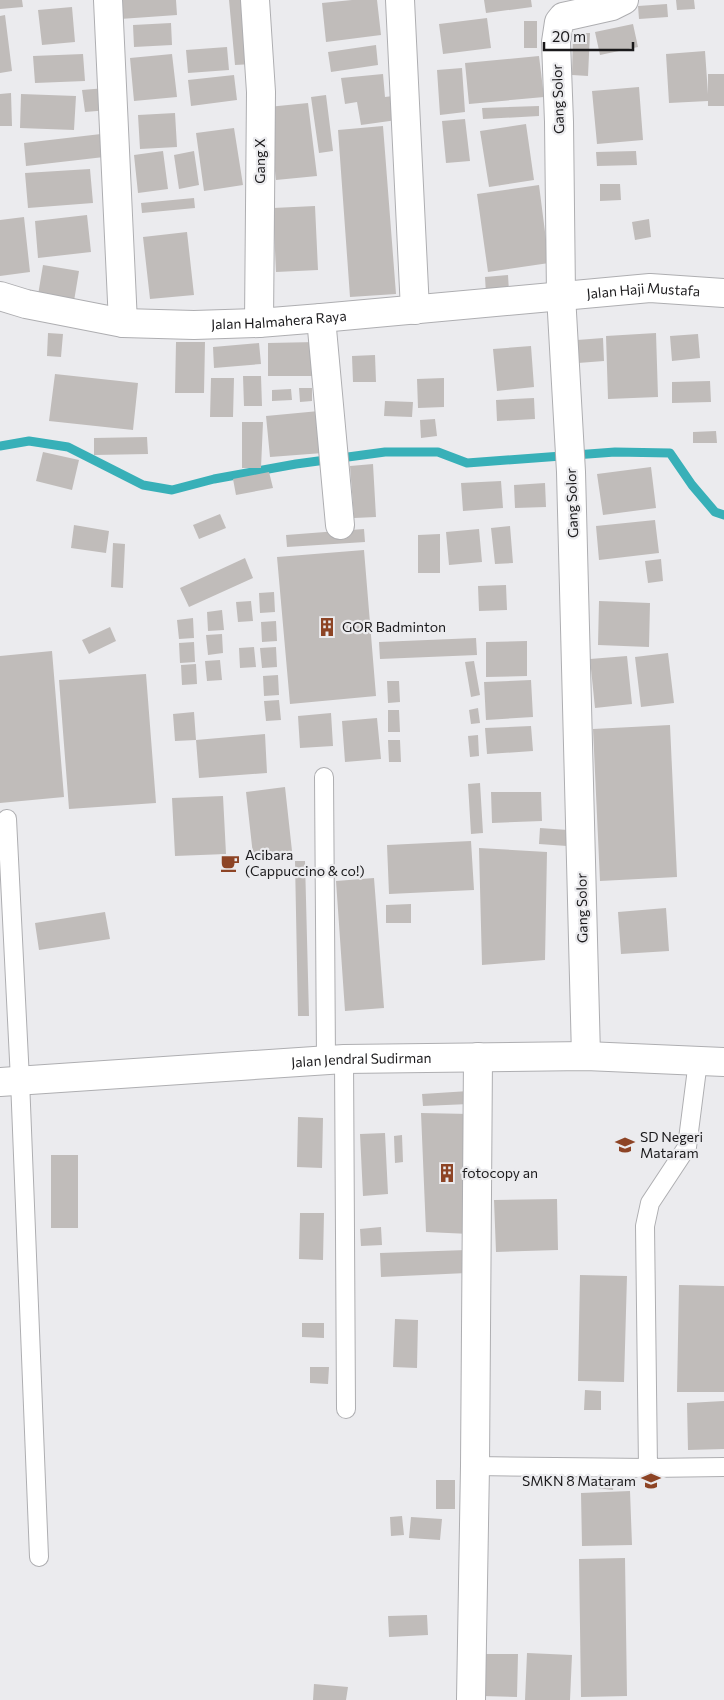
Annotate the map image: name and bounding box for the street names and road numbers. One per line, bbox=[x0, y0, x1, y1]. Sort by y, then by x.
street label: Gang Solor bbox=[548, 63, 567, 134]
street label: Gang X bbox=[251, 138, 268, 184]
street label: Jalan Haji Mustafa bbox=[586, 279, 701, 302]
street label: Jalan Halmahera Raya bbox=[211, 307, 347, 332]
street label: Gang Solor bbox=[562, 467, 581, 538]
street label: Gang Solor bbox=[572, 872, 591, 943]
street label: Jalan Jendral Sudirman bbox=[290, 1049, 432, 1071]

